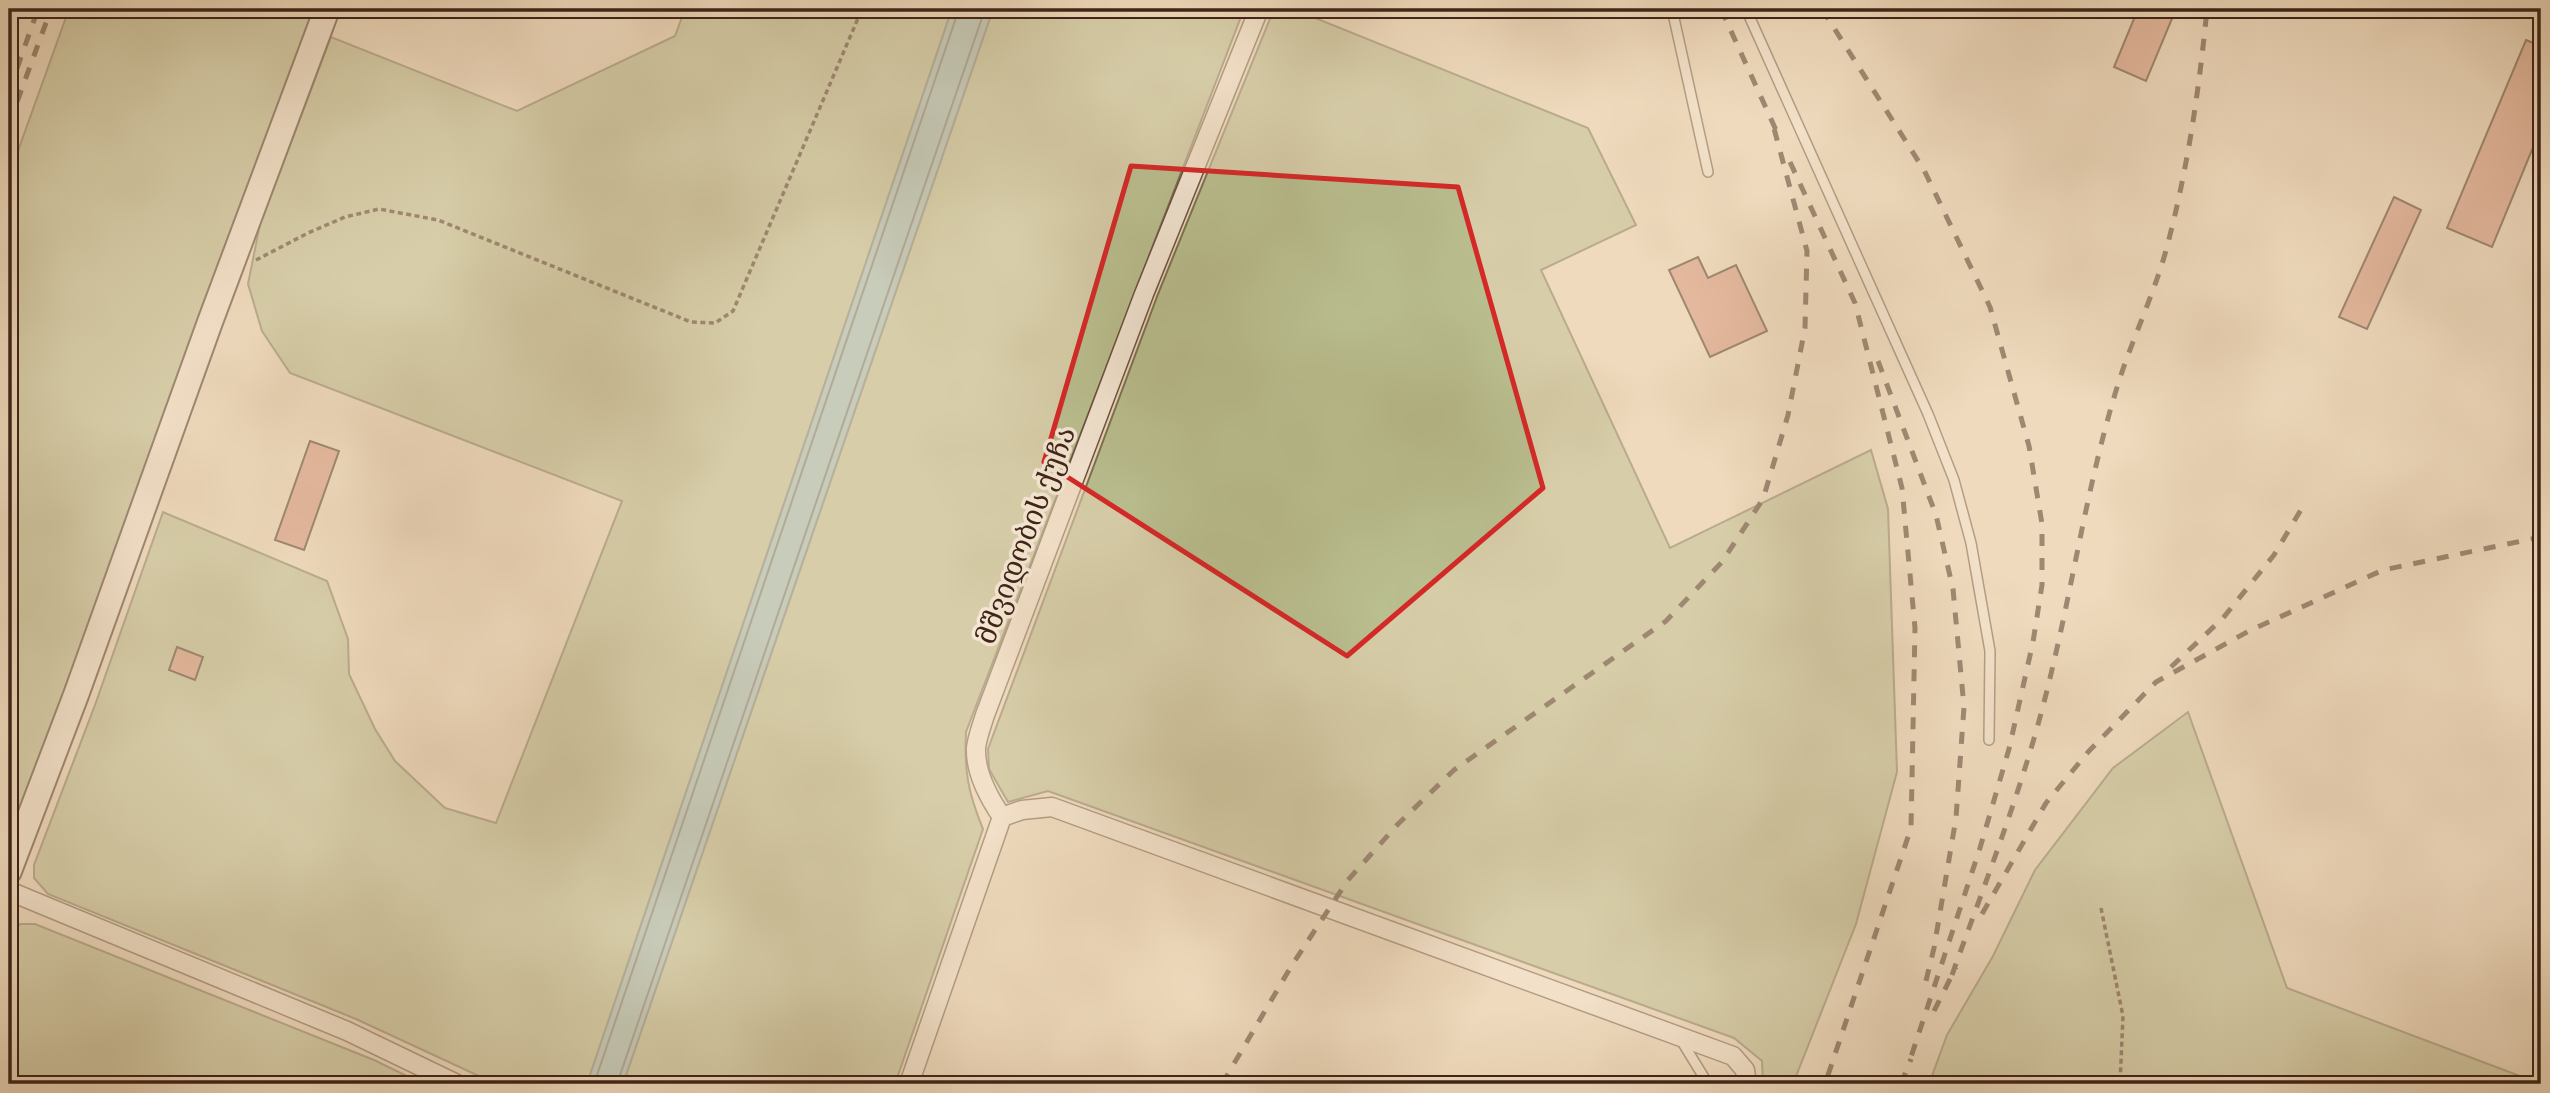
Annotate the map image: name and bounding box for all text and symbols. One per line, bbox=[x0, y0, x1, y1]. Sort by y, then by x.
street label: მშვიდობის ქუჩა bbox=[967, 421, 1083, 649]

